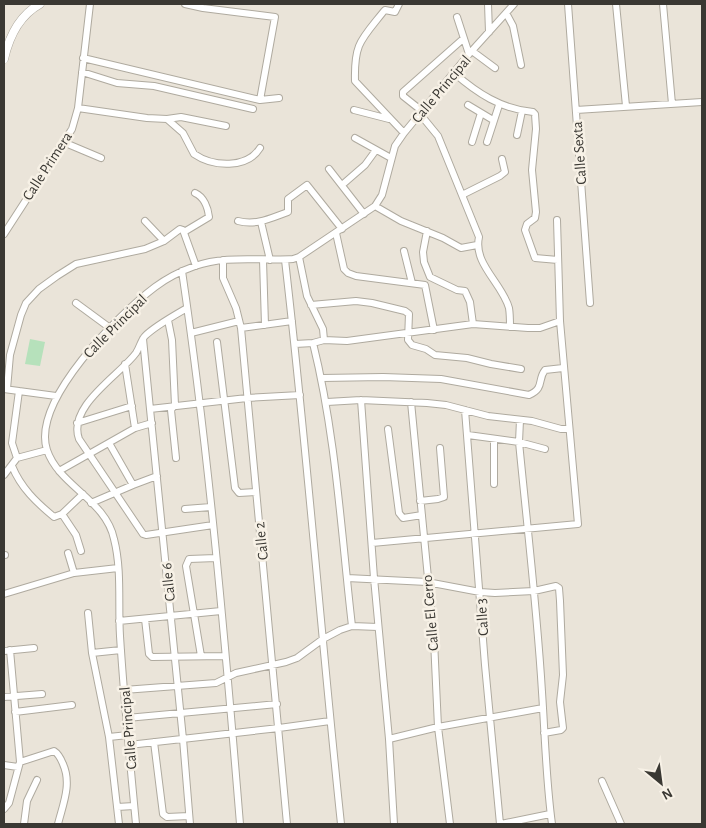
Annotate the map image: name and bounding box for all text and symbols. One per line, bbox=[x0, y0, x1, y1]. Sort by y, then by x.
street label: Calle Principal bbox=[409, 53, 474, 126]
street label: Calle Sexta bbox=[570, 121, 589, 185]
street label: Calle Primera bbox=[20, 129, 75, 203]
street label: Calle Principal bbox=[81, 292, 150, 361]
street label: Calle 2 bbox=[252, 521, 271, 561]
street label: Calle 6 bbox=[159, 562, 178, 602]
street label: Calle El Cerro bbox=[420, 574, 441, 652]
street label: Calle 3 bbox=[474, 598, 491, 636]
street label: Calle Principal bbox=[117, 686, 140, 770]
north arrow bbox=[636, 758, 686, 808]
text: N bbox=[659, 785, 674, 802]

